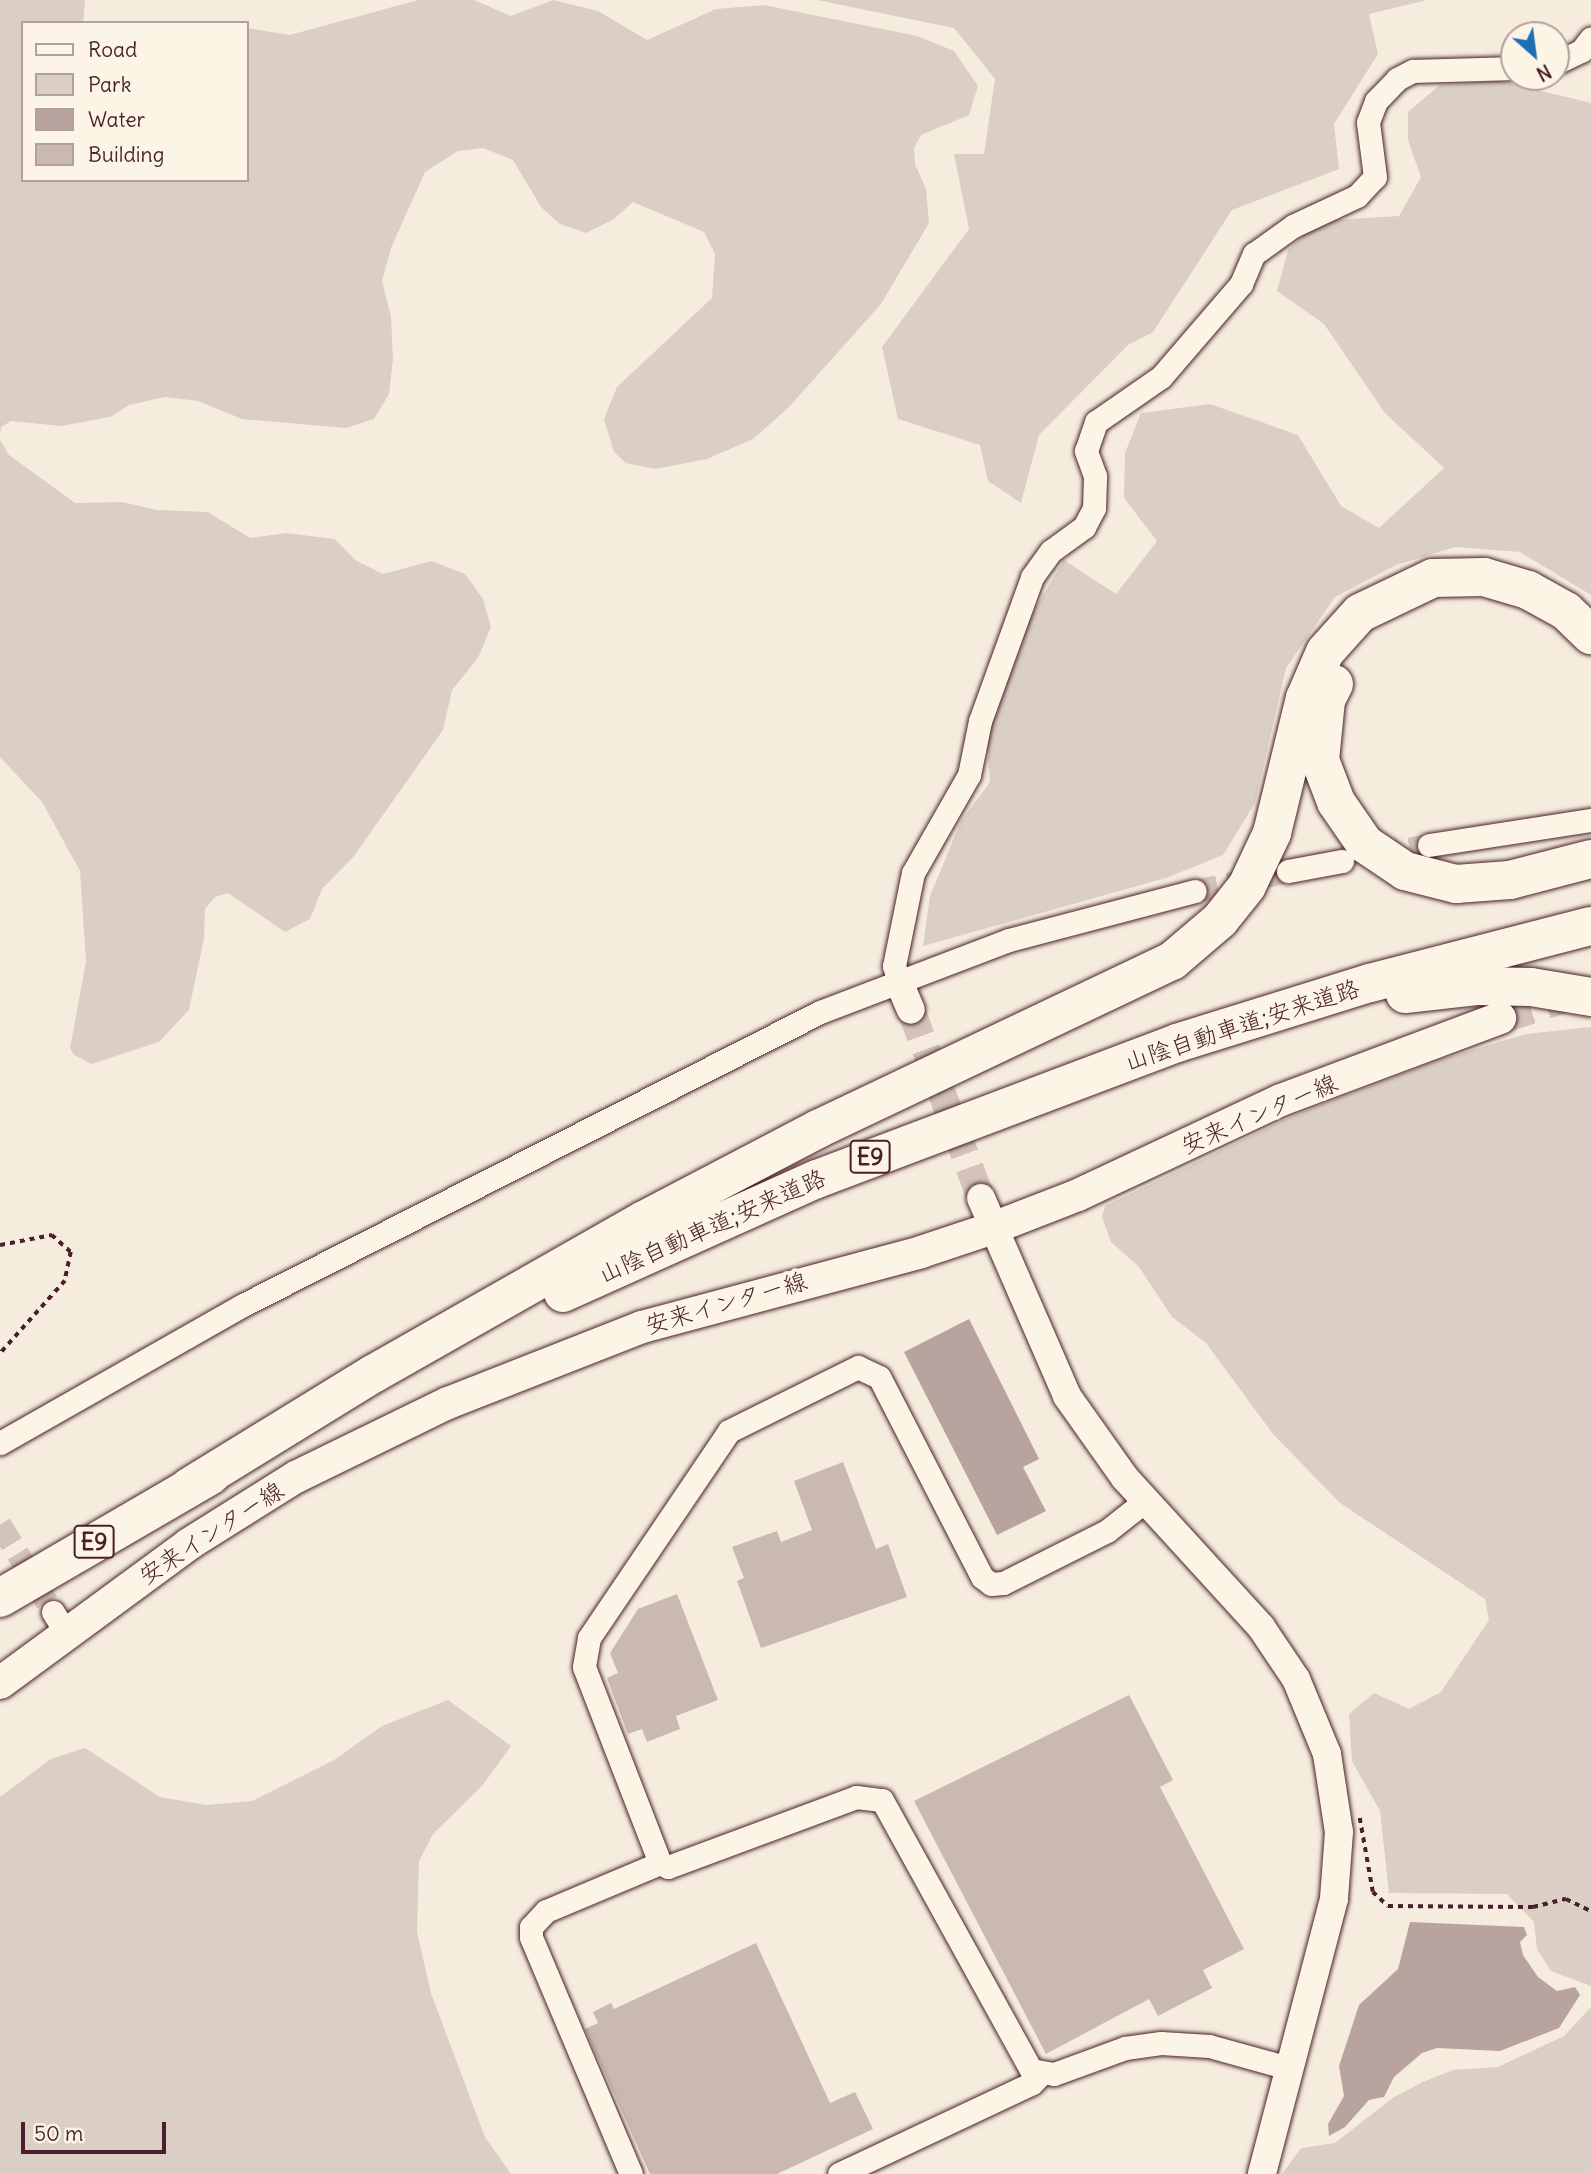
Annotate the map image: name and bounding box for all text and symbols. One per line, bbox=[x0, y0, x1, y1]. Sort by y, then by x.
legend bbox=[21, 21, 248, 182]
north arrow bbox=[1500, 21, 1570, 91]
text: Road bbox=[88, 36, 137, 63]
text: N bbox=[1532, 59, 1555, 86]
text: Park bbox=[88, 71, 131, 98]
text: Water bbox=[88, 106, 145, 133]
text: Building bbox=[88, 141, 164, 168]
street label: 山陰自動車道;安来道路 bbox=[1121, 973, 1363, 1077]
street label: 安来インター線 bbox=[1176, 1068, 1342, 1160]
road number: E9 bbox=[849, 1138, 891, 1176]
street label: 山陰自動車道;安来道路 bbox=[594, 1163, 830, 1289]
street label: 安来インター線 bbox=[641, 1266, 811, 1340]
street label: 安来インター線 bbox=[133, 1475, 289, 1591]
road number: E9 bbox=[73, 1522, 115, 1562]
scale bar bbox=[24, 2108, 170, 2152]
text: 50 m bbox=[34, 2120, 83, 2147]

